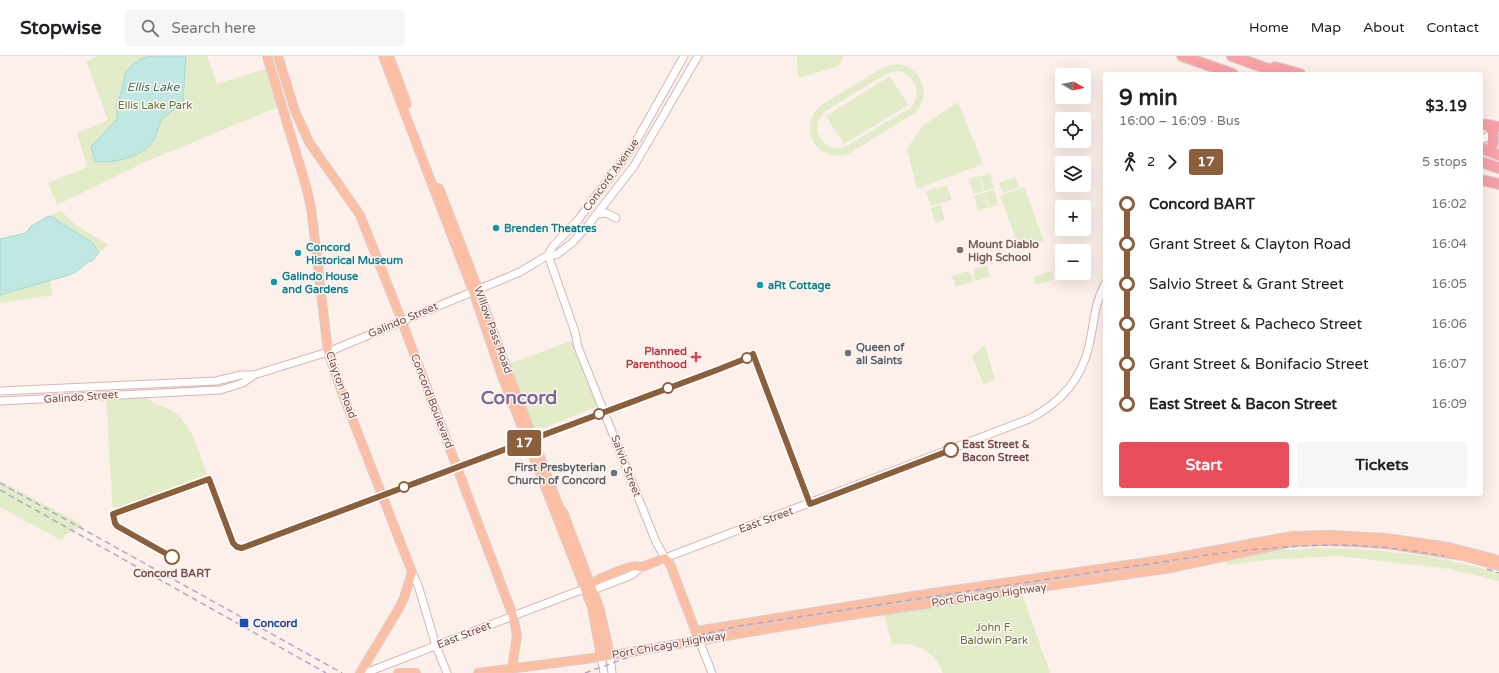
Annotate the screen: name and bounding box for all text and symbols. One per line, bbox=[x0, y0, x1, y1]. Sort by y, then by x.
search box bbox=[125, 10, 405, 46]
text: Stopwise bbox=[20, 17, 101, 39]
icon: search bbox=[139, 17, 161, 39]
text: Search here bbox=[171, 19, 256, 37]
text: Home bbox=[1249, 19, 1289, 36]
text: Map bbox=[1311, 19, 1341, 36]
text: About bbox=[1363, 19, 1405, 36]
text: Contact bbox=[1427, 19, 1479, 36]
north arrow bbox=[1055, 68, 1091, 104]
map controls bbox=[1055, 68, 1091, 280]
water label: Ellis Lake bbox=[127, 80, 180, 94]
text: 9 min bbox=[1119, 85, 1178, 111]
text: $3.19 bbox=[1426, 97, 1467, 115]
park label: Ellis Lake Park bbox=[118, 99, 192, 112]
button: locate bbox=[1055, 112, 1091, 148]
text: 16:00 – 16:09 · Bus bbox=[1119, 113, 1240, 129]
street label: Concord Avenue bbox=[580, 136, 642, 214]
icon: walk bbox=[1119, 151, 1141, 173]
icon: forward bbox=[1161, 151, 1183, 173]
text: 17 bbox=[1197, 153, 1215, 170]
text: 2 bbox=[1147, 154, 1155, 170]
text: 5 stops bbox=[1422, 154, 1467, 170]
button: layers bbox=[1055, 156, 1091, 192]
text: Concord BART bbox=[1149, 195, 1255, 213]
text: 16:02 bbox=[1431, 196, 1467, 212]
button: + bbox=[1055, 200, 1091, 236]
place label: Brenden Theatres bbox=[504, 222, 597, 235]
marker: Brenden Theatres bbox=[491, 223, 501, 233]
text: Grant Street & Clayton Road bbox=[1149, 235, 1351, 253]
text: 16:04 bbox=[1431, 236, 1467, 252]
place label: Mount Diablo High School bbox=[968, 238, 1039, 265]
place label: Concord Historical Museum bbox=[306, 241, 403, 267]
button: − bbox=[1055, 244, 1091, 280]
marker: Mount Diablo High School bbox=[955, 245, 965, 255]
marker: Concord Historical Museum bbox=[293, 248, 303, 258]
place label: Galindo House and Gardens bbox=[282, 270, 359, 296]
text: Salvio Street & Grant Street bbox=[1149, 275, 1344, 293]
text: 16:05 bbox=[1431, 276, 1467, 292]
marker: Galindo House and Gardens bbox=[269, 277, 279, 287]
place label: aRt Cottage bbox=[768, 279, 832, 293]
marker: aRt Cottage bbox=[755, 280, 765, 290]
street label: Willow Pass Road bbox=[471, 285, 515, 375]
street label: Galindo Street bbox=[366, 299, 440, 341]
text: Grant Street & Pacheco Street bbox=[1149, 315, 1362, 333]
text: 16:06 bbox=[1431, 316, 1467, 332]
place label: Queen of all Saints bbox=[856, 341, 905, 367]
place label: Planned Parenthood bbox=[626, 345, 687, 371]
marker: Queen of all Saints bbox=[843, 348, 853, 358]
street label: Clayton Road bbox=[323, 350, 359, 420]
marker: Planned Parenthood bbox=[690, 351, 702, 363]
street label: Concord Boulevard bbox=[408, 352, 456, 450]
unlabelled marker bbox=[741, 352, 753, 364]
text: Grant Street & Bonifacio Street bbox=[1149, 355, 1369, 373]
text: 16:07 bbox=[1431, 356, 1467, 372]
unlabelled marker bbox=[662, 382, 674, 394]
district label: Concord bbox=[481, 387, 557, 409]
street label: Galindo Street bbox=[43, 388, 119, 406]
text: East Street & Bacon Street bbox=[1149, 395, 1337, 413]
text: 16:09 bbox=[1431, 396, 1467, 412]
unlabelled marker bbox=[593, 408, 605, 420]
line badge: 17 bbox=[506, 430, 542, 456]
street label: Salvio Street bbox=[608, 433, 644, 499]
text: 17 bbox=[515, 434, 533, 451]
place label: East Street & Bacon Street bbox=[962, 438, 1030, 464]
marker: East Street & Bacon Street bbox=[943, 442, 959, 458]
button: Start bbox=[1119, 442, 1289, 488]
button: Tickets bbox=[1297, 442, 1467, 488]
place label: First Presbyterian Church of Concord bbox=[507, 461, 606, 487]
marker: First Presbyterian Church of Concord bbox=[609, 468, 619, 478]
unlabelled marker bbox=[398, 481, 410, 493]
street label: East Street bbox=[737, 504, 795, 536]
marker: Concord BART bbox=[164, 549, 180, 565]
place label: Concord BART bbox=[133, 567, 211, 580]
street label: Port Chicago Highway bbox=[931, 580, 1047, 610]
marker: Concord bbox=[238, 617, 250, 629]
place label: Concord bbox=[253, 617, 297, 630]
street label: East Street bbox=[435, 619, 493, 651]
park label: John F. Baldwin Park bbox=[960, 621, 1028, 647]
street label: Port Chicago Highway bbox=[611, 629, 727, 661]

